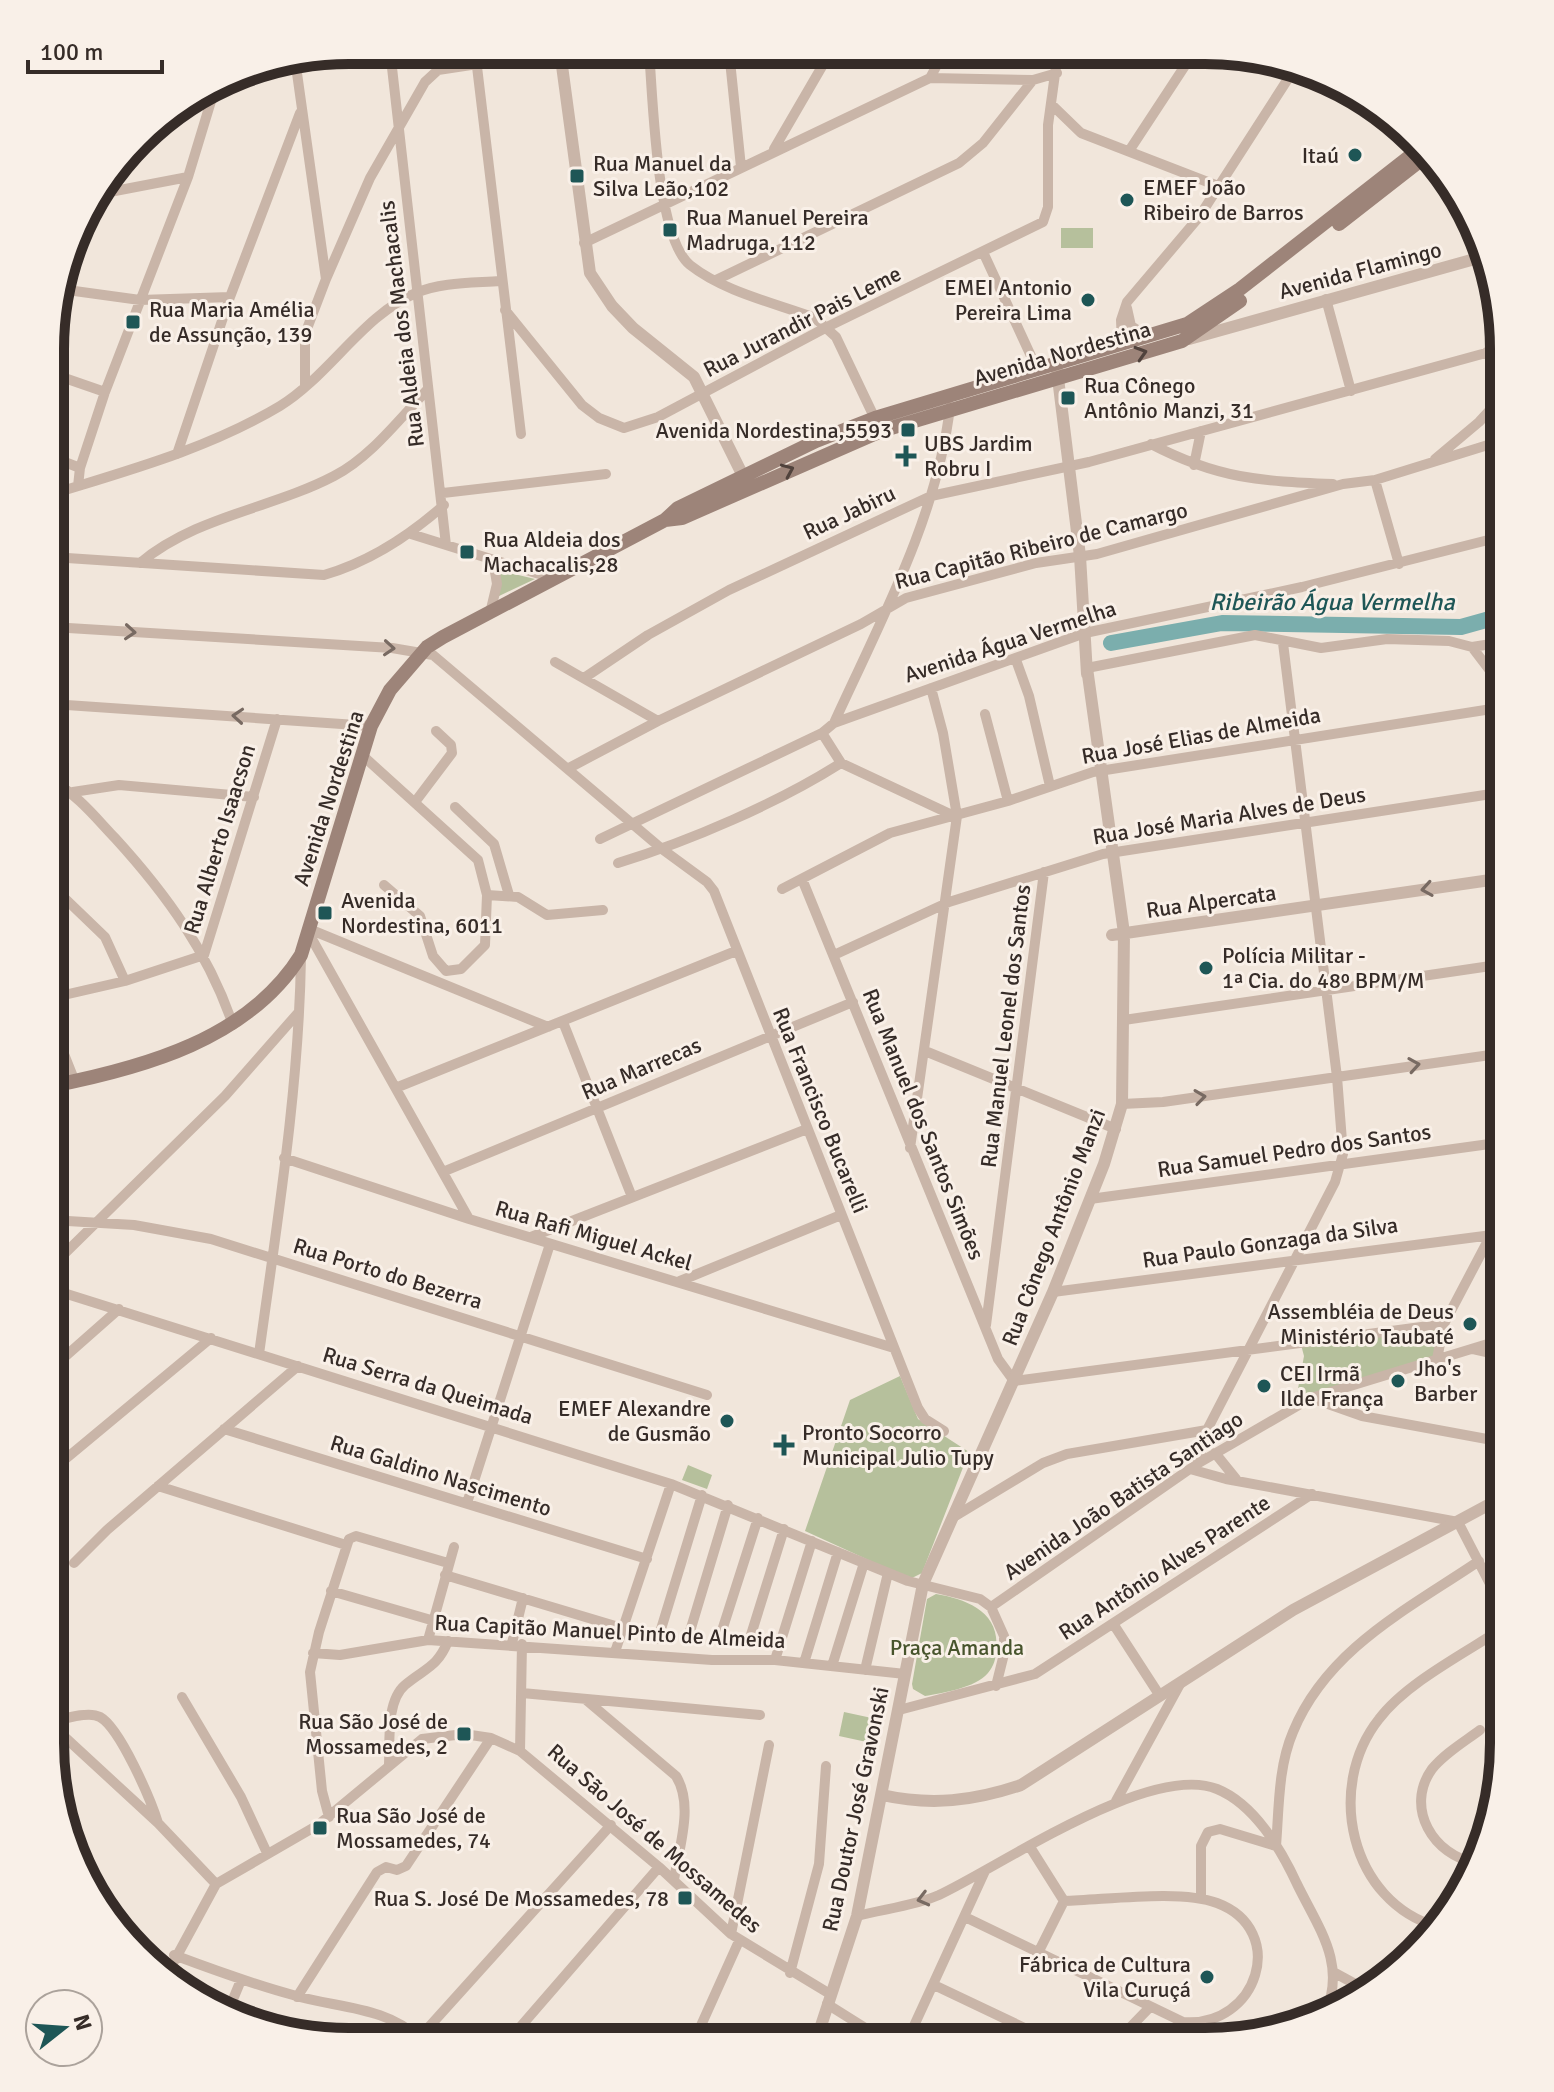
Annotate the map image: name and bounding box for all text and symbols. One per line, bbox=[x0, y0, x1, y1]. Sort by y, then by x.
scale bar bbox=[28, 24, 162, 74]
text: 100 m bbox=[40, 37, 103, 67]
place label: Itaú bbox=[1302, 142, 1339, 169]
marker: Itaú bbox=[1346, 146, 1364, 164]
place label: Rua Manuel da Silva Leão,102 bbox=[593, 150, 732, 202]
marker: Rua Manuel da Silva Leão,102 bbox=[568, 167, 586, 185]
place label: EMEF João Ribeiro de Barros bbox=[1143, 174, 1304, 226]
marker: EMEF João Ribeiro de Barros bbox=[1118, 191, 1136, 209]
street label: Rua Aldeia dos Machacalis bbox=[373, 199, 430, 449]
place label: Rua Manuel Pereira Madruga, 112 bbox=[686, 204, 869, 256]
marker: Rua Manuel Pereira Madruga, 112 bbox=[661, 221, 679, 239]
street label: Avenida Flamingo bbox=[1276, 236, 1444, 305]
street label: Rua Jurandir Pais Leme bbox=[699, 260, 906, 383]
place label: EMEI Antonio Pereira Lima bbox=[944, 274, 1072, 326]
marker: EMEI Antonio Pereira Lima bbox=[1079, 291, 1097, 309]
place label: Rua Maria Amélia de Assunção, 139 bbox=[149, 296, 315, 348]
marker: Rua Maria Amélia de Assunção, 139 bbox=[124, 313, 142, 331]
street label: Avenida Nordestina bbox=[970, 315, 1154, 392]
one-way arrow bbox=[1133, 346, 1147, 362]
place label: Rua Cônego Antônio Manzi, 31 bbox=[1084, 372, 1254, 424]
marker: Rua Cônego Antônio Manzi, 31 bbox=[1059, 389, 1077, 407]
place label: Avenida Nordestina,5593 bbox=[656, 417, 892, 444]
marker: Avenida Nordestina,5593 bbox=[899, 421, 917, 439]
place label: UBS Jardim Robru I bbox=[924, 430, 1033, 482]
marker: UBS Jardim Robru I bbox=[895, 445, 917, 467]
one-way arrow bbox=[780, 464, 794, 480]
street label: Rua Jabiru bbox=[799, 479, 900, 546]
street label: Rua Capitão Ribeiro de Camargo bbox=[892, 496, 1190, 595]
place label: Rua Aldeia dos Machacalis,28 bbox=[483, 526, 621, 578]
marker: Rua Aldeia dos Machacalis,28 bbox=[458, 543, 476, 561]
water label: Ribeirão Água Vermelha bbox=[1209, 587, 1455, 617]
street label: Avenida Água Vermelha bbox=[901, 594, 1119, 688]
one-way arrow bbox=[124, 623, 137, 640]
one-way arrow bbox=[383, 639, 396, 656]
street label: Rua José Elias de Almeida bbox=[1079, 701, 1323, 770]
street label: Avenida Nordestina bbox=[287, 707, 370, 889]
one-way arrow bbox=[231, 708, 244, 725]
street label: Rua Alberto Isaacson bbox=[178, 741, 261, 937]
street label: Rua José Maria Alves de Deus bbox=[1091, 781, 1367, 850]
street label: Rua Alpercata bbox=[1144, 879, 1278, 924]
one-way arrow bbox=[1420, 880, 1433, 897]
street label: Rua Manuel Leonel dos Santos bbox=[975, 883, 1036, 1169]
place label: Avenida Nordestina, 6011 bbox=[341, 887, 503, 939]
marker: Avenida Nordestina, 6011 bbox=[316, 904, 334, 922]
place label: Polícia Militar - 1ª Cia. do 48º BPM/M bbox=[1222, 942, 1425, 994]
marker: Polícia Militar - 1ª Cia. do 48º BPM/M bbox=[1197, 959, 1215, 977]
street label: Rua Manuel dos Santos Simões bbox=[857, 985, 990, 1264]
street label: Rua Francisco Bucarelli bbox=[767, 1003, 874, 1217]
street label: Rua Marrecas bbox=[577, 1031, 705, 1106]
one-way arrow bbox=[1407, 1057, 1421, 1074]
one-way arrow bbox=[1193, 1089, 1206, 1106]
street label: Rua Cônego Antônio Manzi bbox=[996, 1105, 1111, 1349]
street label: Rua Samuel Pedro dos Santos bbox=[1156, 1118, 1433, 1183]
street label: Rua Rafi Miguel Ackel bbox=[492, 1194, 696, 1277]
street label: Rua Paulo Gonzaga da Silva bbox=[1141, 1211, 1400, 1274]
street label: Rua Porto do Bezerra bbox=[290, 1232, 486, 1315]
place label: Assembléia de Deus Ministério Taubaté bbox=[1268, 1298, 1454, 1350]
marker: Assembléia de Deus Ministério Taubaté bbox=[1461, 1315, 1479, 1333]
street label: Rua Serra da Queimada bbox=[319, 1341, 536, 1430]
place label: Jho's Barber bbox=[1414, 1355, 1477, 1407]
place label: CEI Irmã Ilde França bbox=[1280, 1360, 1384, 1412]
marker: Jho's Barber bbox=[1389, 1372, 1407, 1390]
marker: CEI Irmã Ilde França bbox=[1255, 1377, 1273, 1395]
place label: EMEF Alexandre de Gusmão bbox=[558, 1395, 711, 1447]
street label: Avenida João Batista Santiago bbox=[998, 1405, 1248, 1586]
marker: EMEF Alexandre de Gusmão bbox=[718, 1412, 736, 1430]
place label: Pronto Socorro Municipal Julio Tupy bbox=[802, 1419, 995, 1471]
street label: Rua Galdino Nascimento bbox=[327, 1429, 555, 1522]
marker: Pronto Socorro Municipal Julio Tupy bbox=[773, 1434, 795, 1456]
street label: Rua Antônio Alves Parente bbox=[1054, 1489, 1275, 1646]
street label: Rua Capitão Manuel Pinto de Almeida bbox=[434, 1609, 786, 1654]
park label: Praça Amanda bbox=[890, 1634, 1024, 1661]
street label: Rua Doutor José Gravonski bbox=[816, 1684, 895, 1934]
place label: Rua São José de Mossamedes, 2 bbox=[298, 1708, 448, 1760]
marker: Rua São José de Mossamedes, 2 bbox=[455, 1725, 473, 1743]
street label: Rua São José de Mossamedes bbox=[542, 1738, 767, 1939]
place label: Rua São José de Mossamedes, 74 bbox=[336, 1802, 491, 1854]
marker: Rua São José de Mossamedes, 74 bbox=[311, 1819, 329, 1837]
place label: Rua S. José De Mossamedes, 78 bbox=[374, 1885, 669, 1912]
marker: Rua S. José De Mossamedes, 78 bbox=[676, 1889, 694, 1907]
one-way arrow bbox=[916, 1890, 930, 1907]
place label: Fábrica de Cultura Vila Curuçá bbox=[1019, 1951, 1191, 2003]
marker: Fábrica de Cultura Vila Curuçá bbox=[1198, 1968, 1216, 1986]
north arrow bbox=[24, 1988, 104, 2068]
text: N bbox=[67, 2011, 98, 2034]

